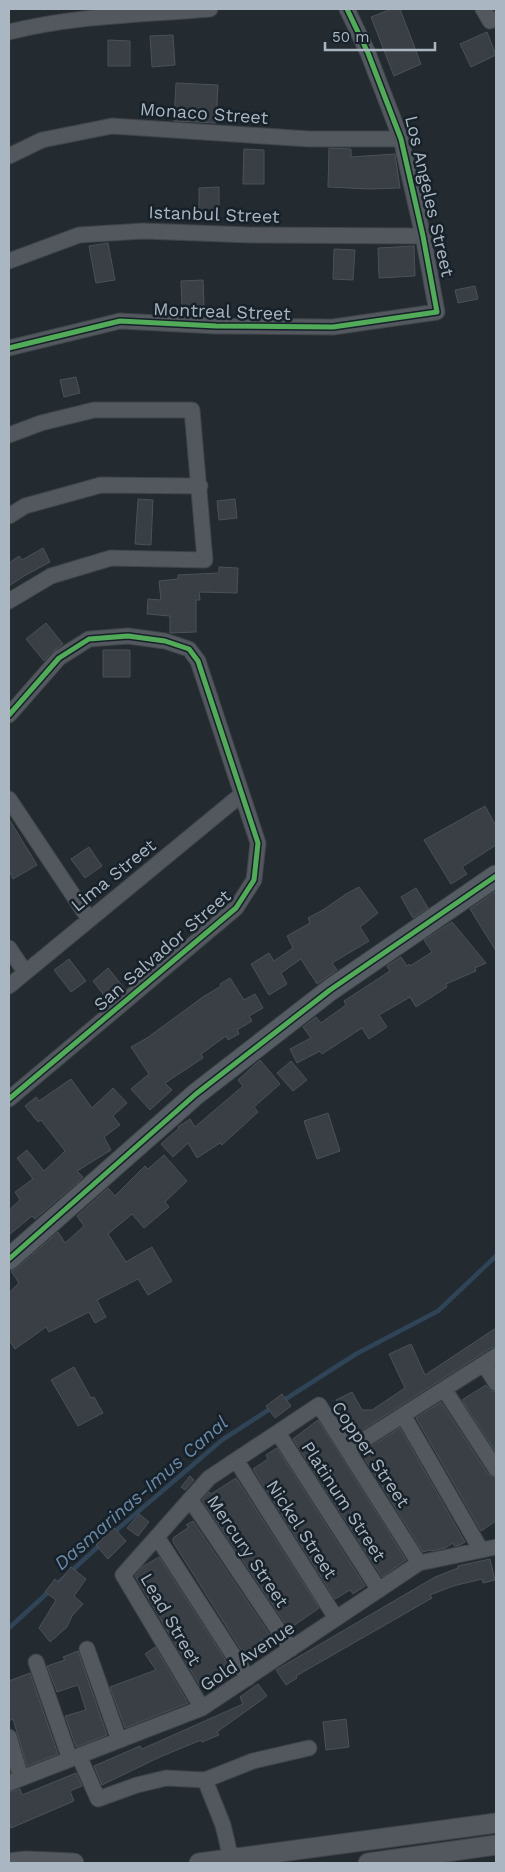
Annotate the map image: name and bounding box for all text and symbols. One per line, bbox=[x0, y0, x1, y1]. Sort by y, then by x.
scale bar bbox=[325, 20, 435, 52]
text: 50 m bbox=[332, 28, 369, 46]
street label: Monaco Street bbox=[139, 98, 269, 128]
street label: Los Angeles Street bbox=[401, 113, 459, 279]
street label: Istanbul Street bbox=[148, 201, 280, 227]
street label: Montreal Street bbox=[153, 298, 291, 324]
street label: Lima Street bbox=[66, 834, 160, 916]
street label: San Salvador Street bbox=[89, 885, 235, 1015]
street label: Copper Street bbox=[328, 1397, 414, 1511]
water label: Dasmarinas-Imus Canal bbox=[49, 1411, 233, 1575]
street label: Platinum Street bbox=[298, 1437, 391, 1565]
street label: Nickel Street bbox=[262, 1476, 342, 1583]
street label: Mercury Street bbox=[203, 1491, 293, 1611]
street label: Lead Street bbox=[136, 1569, 206, 1669]
street label: Gold Avenue bbox=[196, 1617, 298, 1695]

